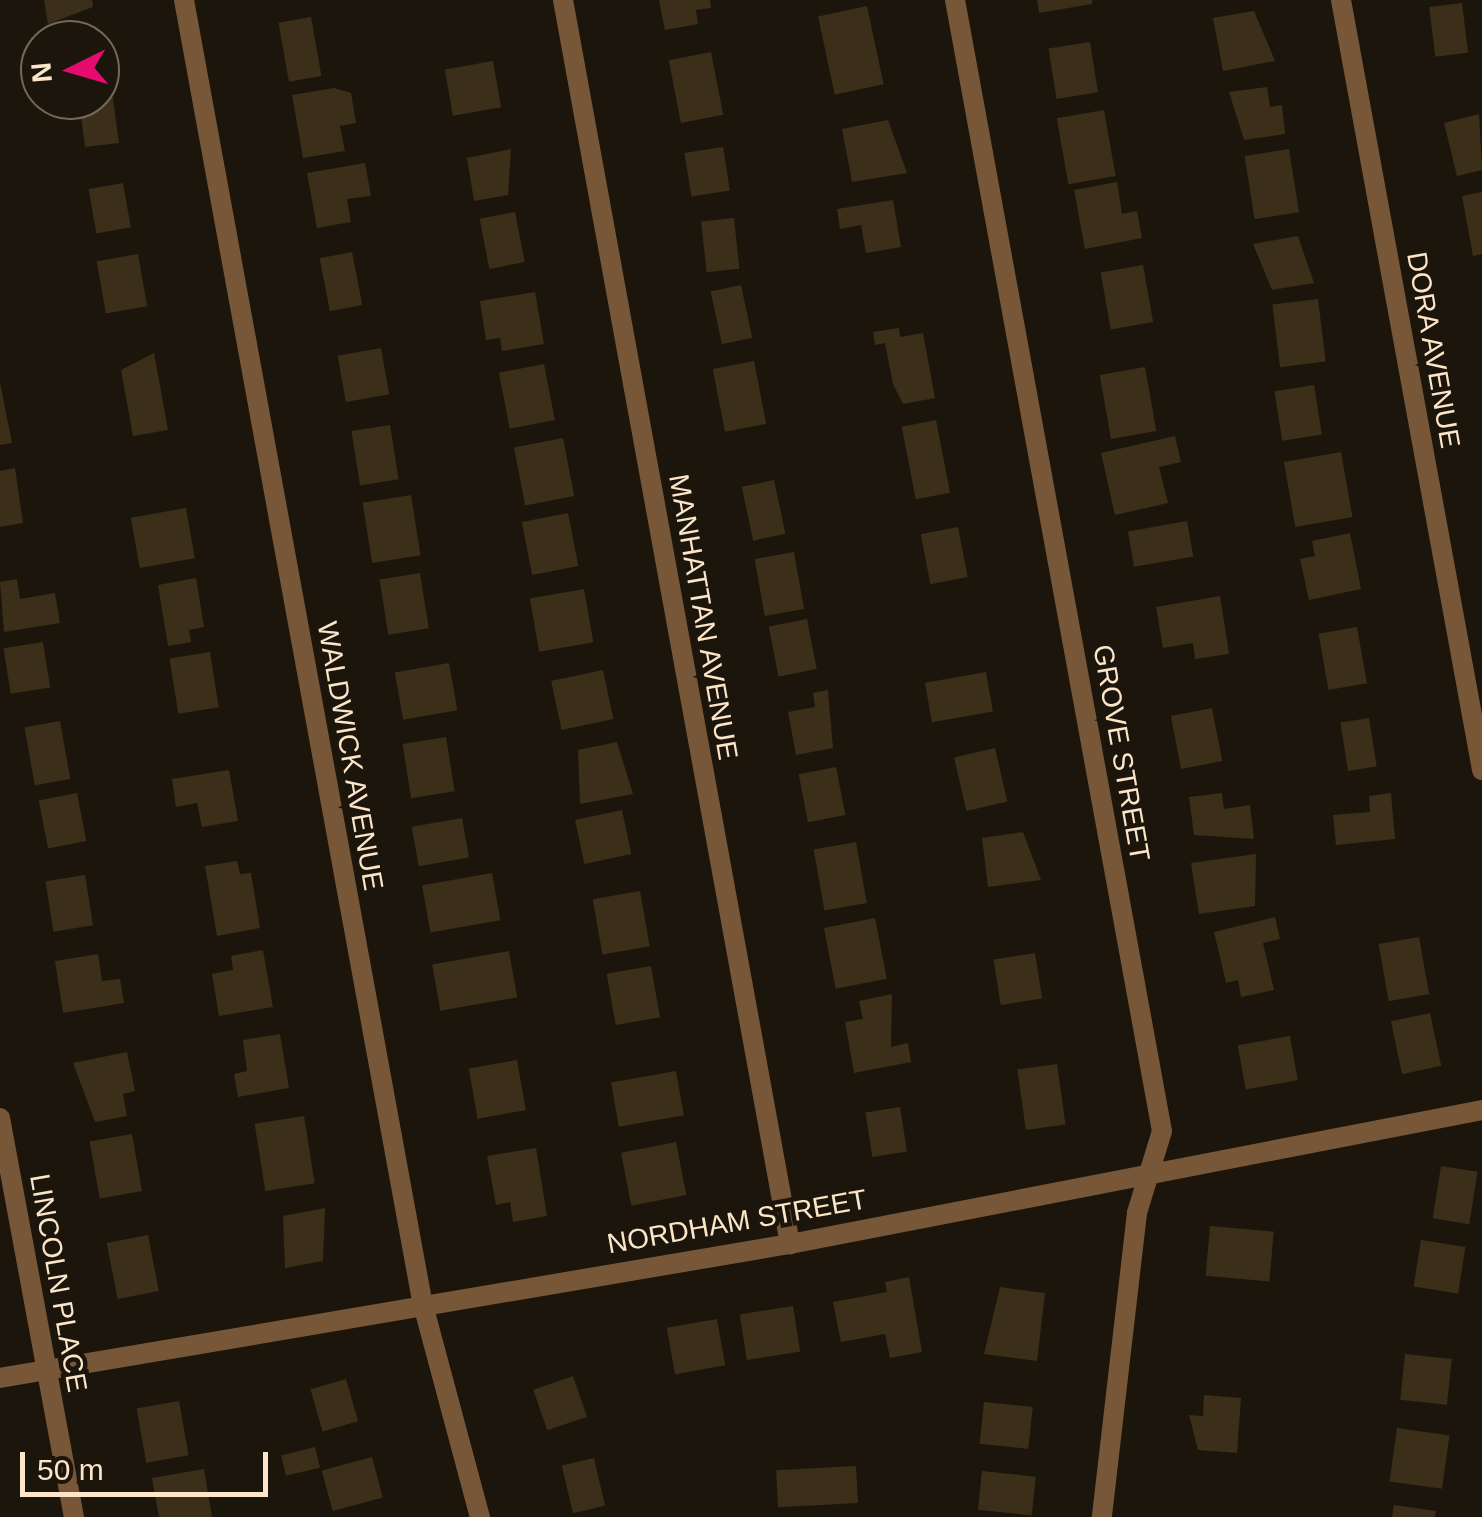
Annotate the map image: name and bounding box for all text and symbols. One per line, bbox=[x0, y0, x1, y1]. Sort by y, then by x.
north arrow bbox=[20, 20, 120, 120]
text: N bbox=[25, 61, 58, 84]
street label: DORA AVENUE bbox=[1399, 248, 1467, 452]
street label: MANHATTAN AVENUE bbox=[661, 471, 745, 763]
street label: WALDWICK AVENUE bbox=[310, 618, 390, 894]
street label: GROVE STREET bbox=[1085, 642, 1157, 864]
street label: LINCOLN PLACE bbox=[22, 1171, 94, 1395]
street label: NORDHAM STREET bbox=[605, 1183, 869, 1261]
scale bar bbox=[25, 1432, 272, 1494]
text: 50 m bbox=[37, 1453, 104, 1486]

